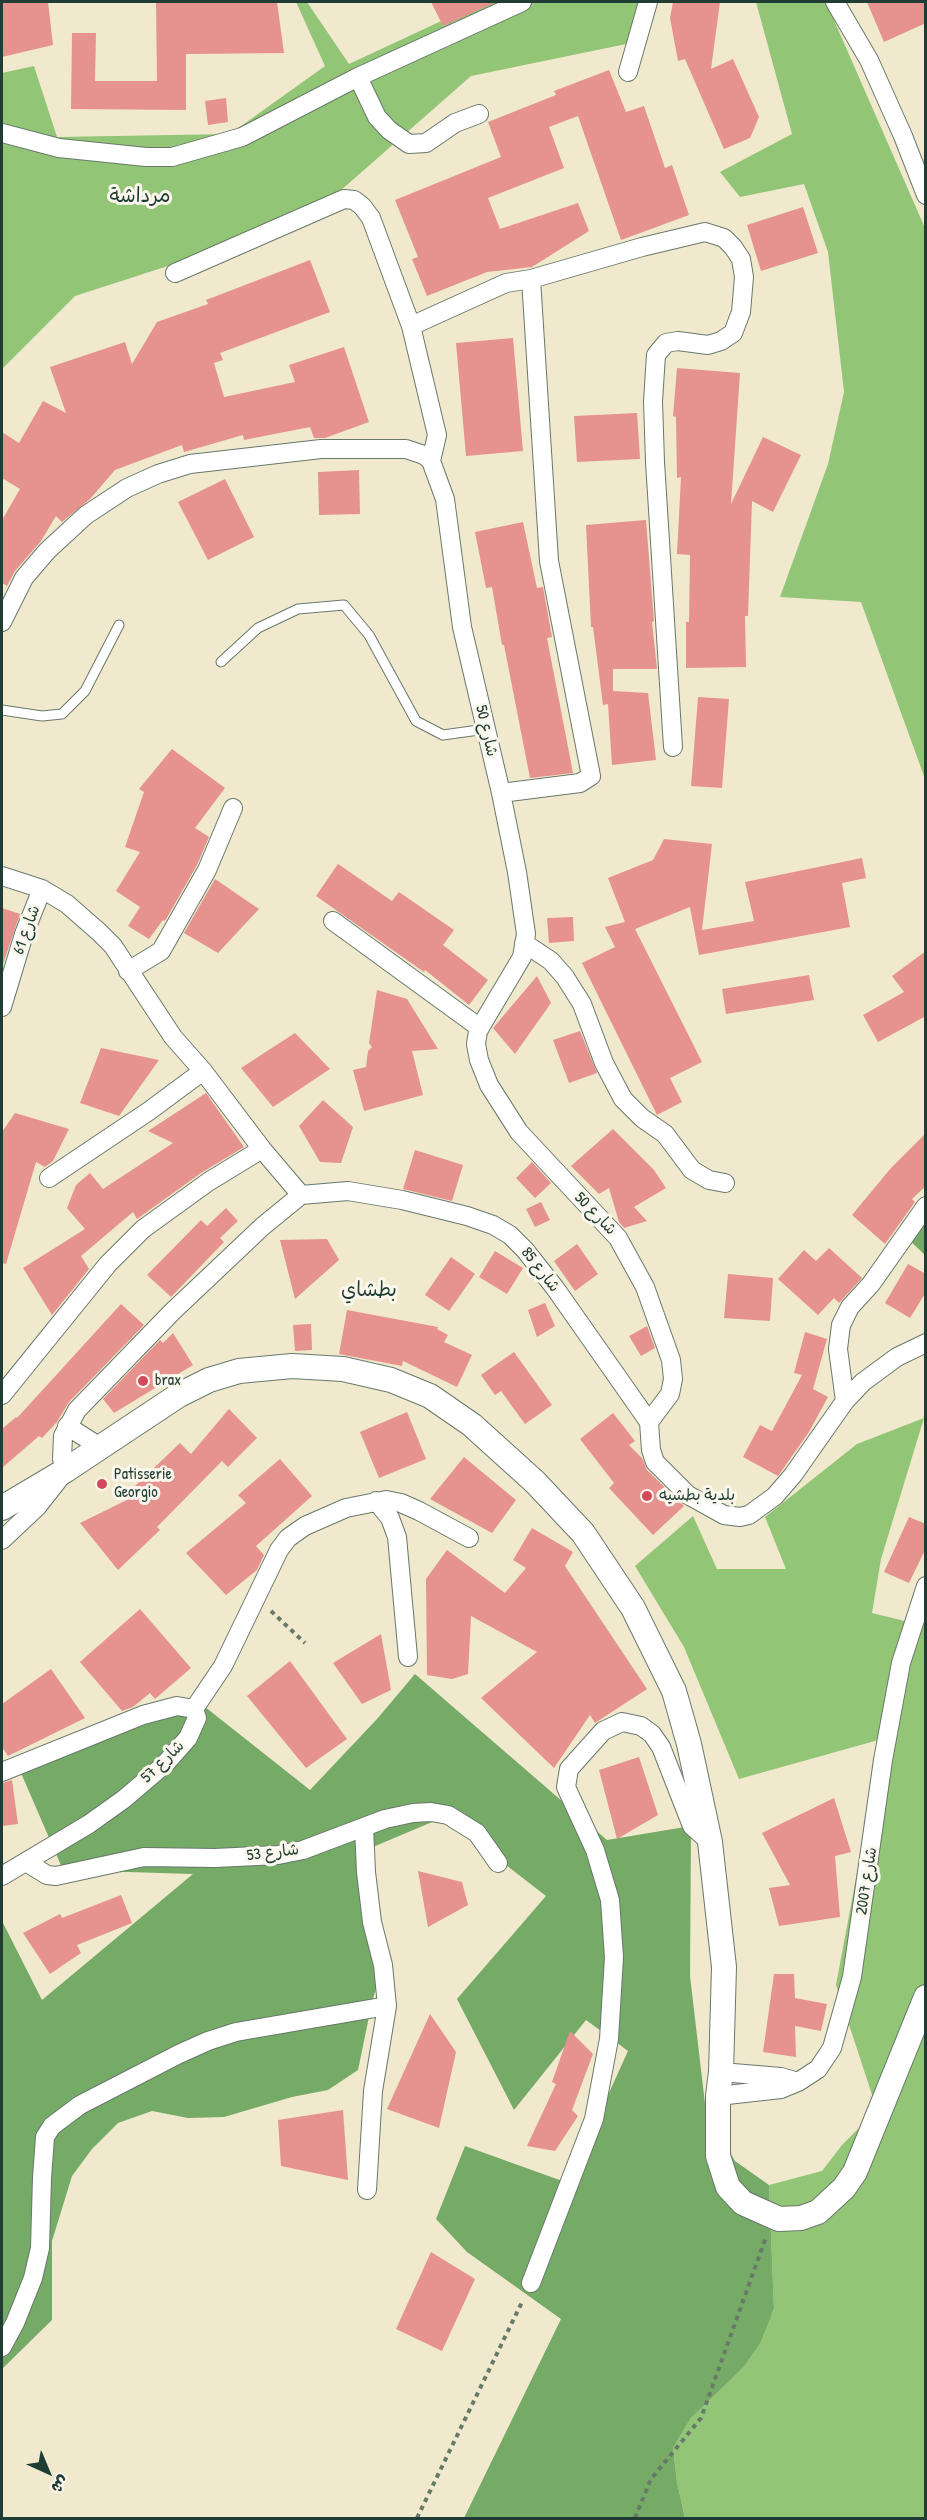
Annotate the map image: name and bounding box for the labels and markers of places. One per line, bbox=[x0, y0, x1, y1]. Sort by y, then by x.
place label: brax bbox=[155, 1371, 181, 1391]
marker: brax bbox=[136, 1374, 150, 1388]
place label: Patisserie Georgio bbox=[114, 1465, 172, 1503]
marker: Patisserie Georgio bbox=[95, 1477, 109, 1491]
place label: بلدية بطشيه bbox=[659, 1486, 735, 1506]
marker: بلدية بطشيه bbox=[640, 1489, 654, 1503]

